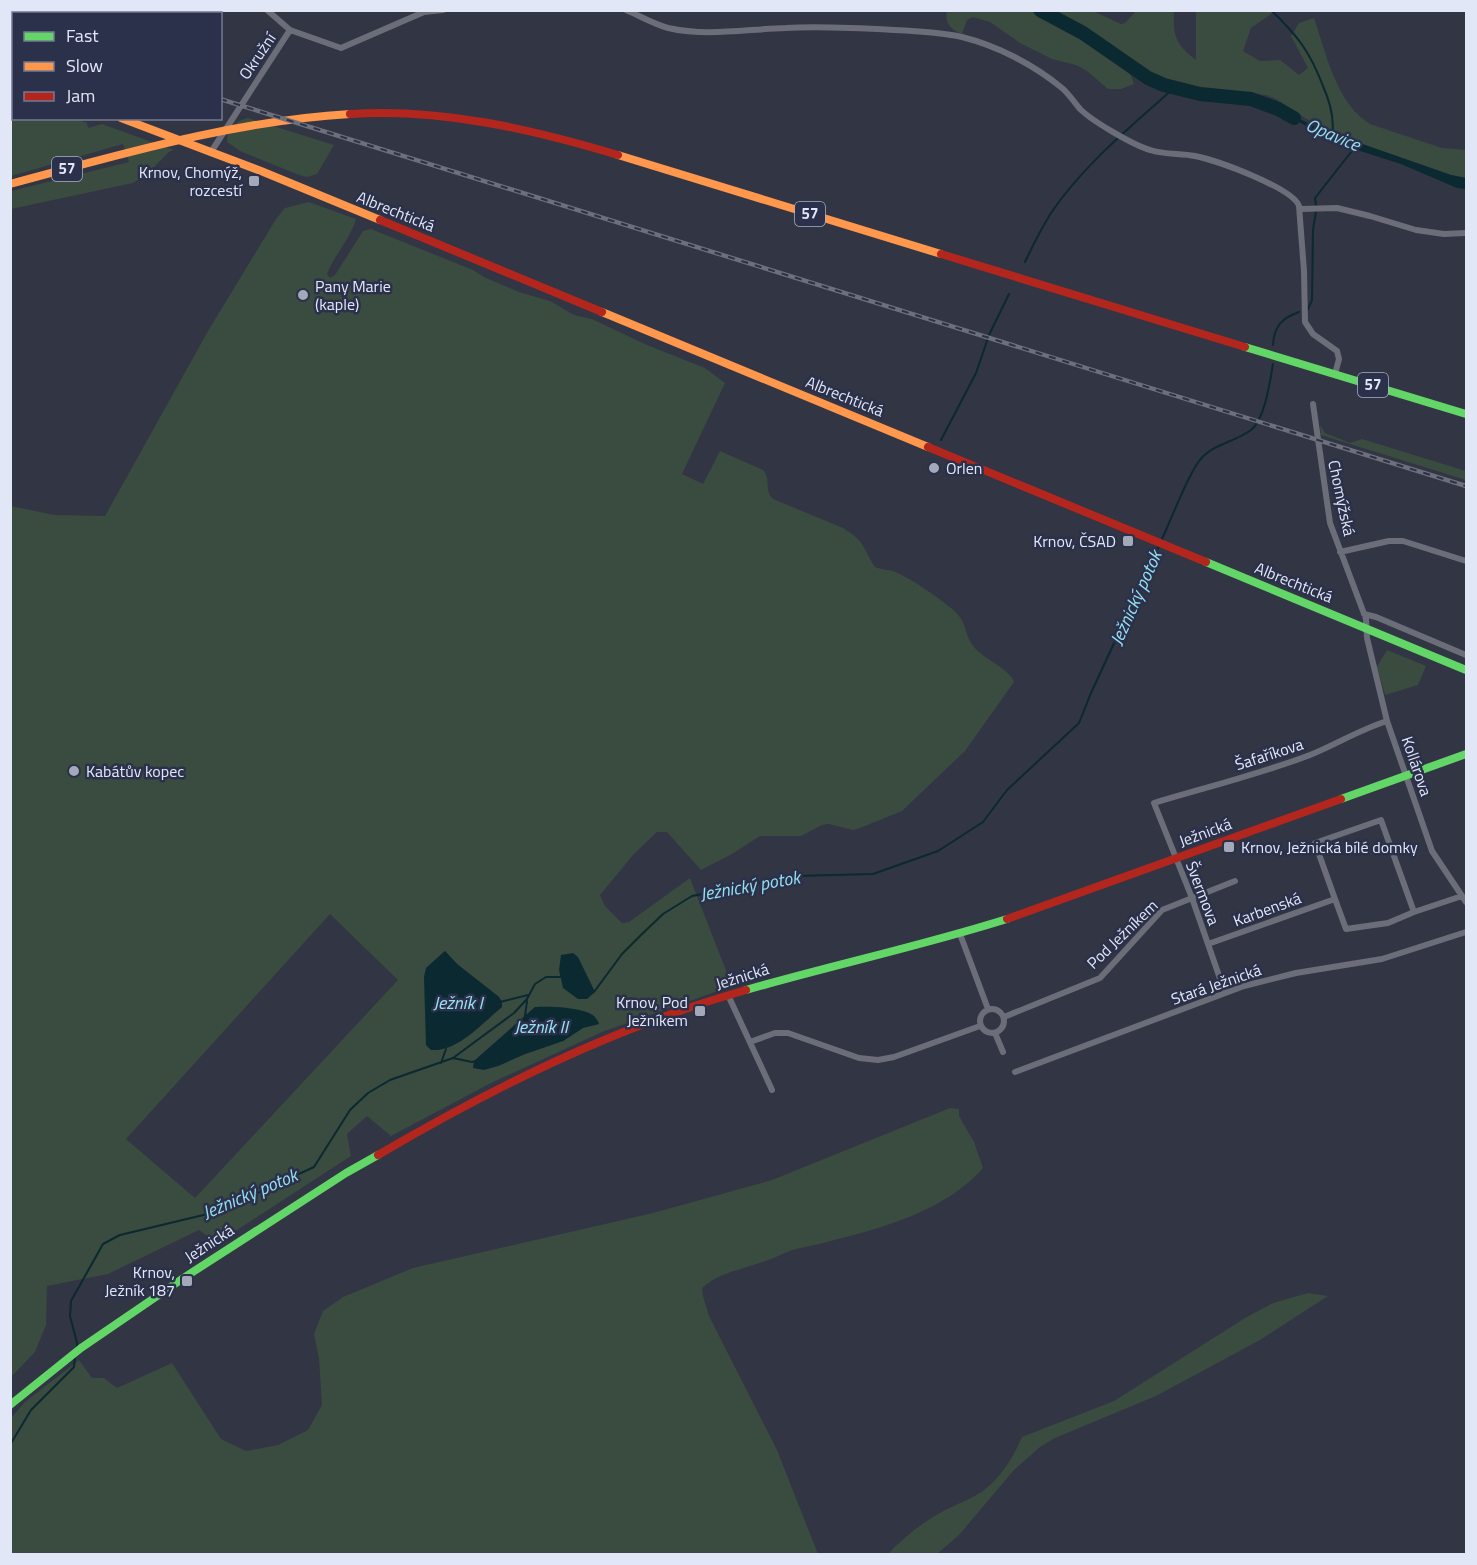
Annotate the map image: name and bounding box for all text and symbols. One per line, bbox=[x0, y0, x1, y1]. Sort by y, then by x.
legend bbox=[12, 12, 222, 120]
text: Fast bbox=[66, 22, 99, 49]
street label: Okružní bbox=[233, 27, 282, 84]
text: Slow bbox=[66, 52, 103, 79]
text: Jam bbox=[66, 82, 95, 109]
water label: Opavice bbox=[1302, 111, 1366, 159]
road number: 57 bbox=[52, 157, 82, 181]
place label: Krnov, Chomýž, rozcestí bbox=[139, 160, 243, 202]
marker: Krnov, Chomýž, rozcestí bbox=[247, 174, 261, 188]
street label: Albrechtická bbox=[353, 184, 439, 238]
road number: 57 bbox=[795, 202, 825, 226]
place label: Pany Marie (kaple) bbox=[315, 274, 391, 316]
marker: Pany Marie (kaple) bbox=[296, 288, 310, 302]
street label: Albrechtická bbox=[802, 369, 888, 423]
road number: 57 bbox=[1358, 373, 1388, 397]
place label: Orlen bbox=[946, 456, 982, 480]
street label: Chomýžská bbox=[1322, 458, 1362, 538]
marker: Orlen bbox=[927, 461, 941, 475]
place label: Krnov, ČSAD bbox=[1033, 529, 1116, 553]
marker: Krnov, ČSAD bbox=[1121, 534, 1135, 548]
water label: Ježnický potok bbox=[1103, 544, 1169, 649]
street label: Albrechtická bbox=[1251, 555, 1337, 609]
street label: Šafaříkova bbox=[1232, 732, 1306, 776]
street label: Kollárova bbox=[1396, 733, 1438, 799]
place label: Kabátův kopec bbox=[86, 759, 184, 783]
marker: Kabátův kopec bbox=[67, 764, 81, 778]
street label: Ježnická bbox=[1175, 811, 1235, 853]
place label: Krnov, Ježnická bílé domky bbox=[1241, 835, 1418, 859]
marker: Krnov, Ježnická bílé domky bbox=[1222, 840, 1236, 854]
street label: Švermova bbox=[1180, 857, 1226, 929]
water label: Ježnický potok bbox=[698, 863, 804, 908]
street label: Karbenská bbox=[1230, 886, 1304, 932]
street label: Pod Ježníkem bbox=[1081, 894, 1163, 974]
street label: Ježnická bbox=[712, 957, 772, 995]
street label: Stará Ježnická bbox=[1168, 957, 1264, 1011]
water label: Ježník I bbox=[433, 989, 485, 1016]
place label: Krnov, Pod Ježníkem bbox=[616, 990, 688, 1032]
marker: Krnov, Pod Ježníkem bbox=[693, 1004, 707, 1018]
water label: Ježník II bbox=[514, 1013, 570, 1040]
water label: Ježnický potok bbox=[198, 1161, 303, 1226]
street label: Ježnická bbox=[180, 1218, 238, 1268]
place label: Krnov, Ježník 187 bbox=[105, 1260, 175, 1302]
marker: Krnov, Ježník 187 bbox=[180, 1274, 194, 1288]

